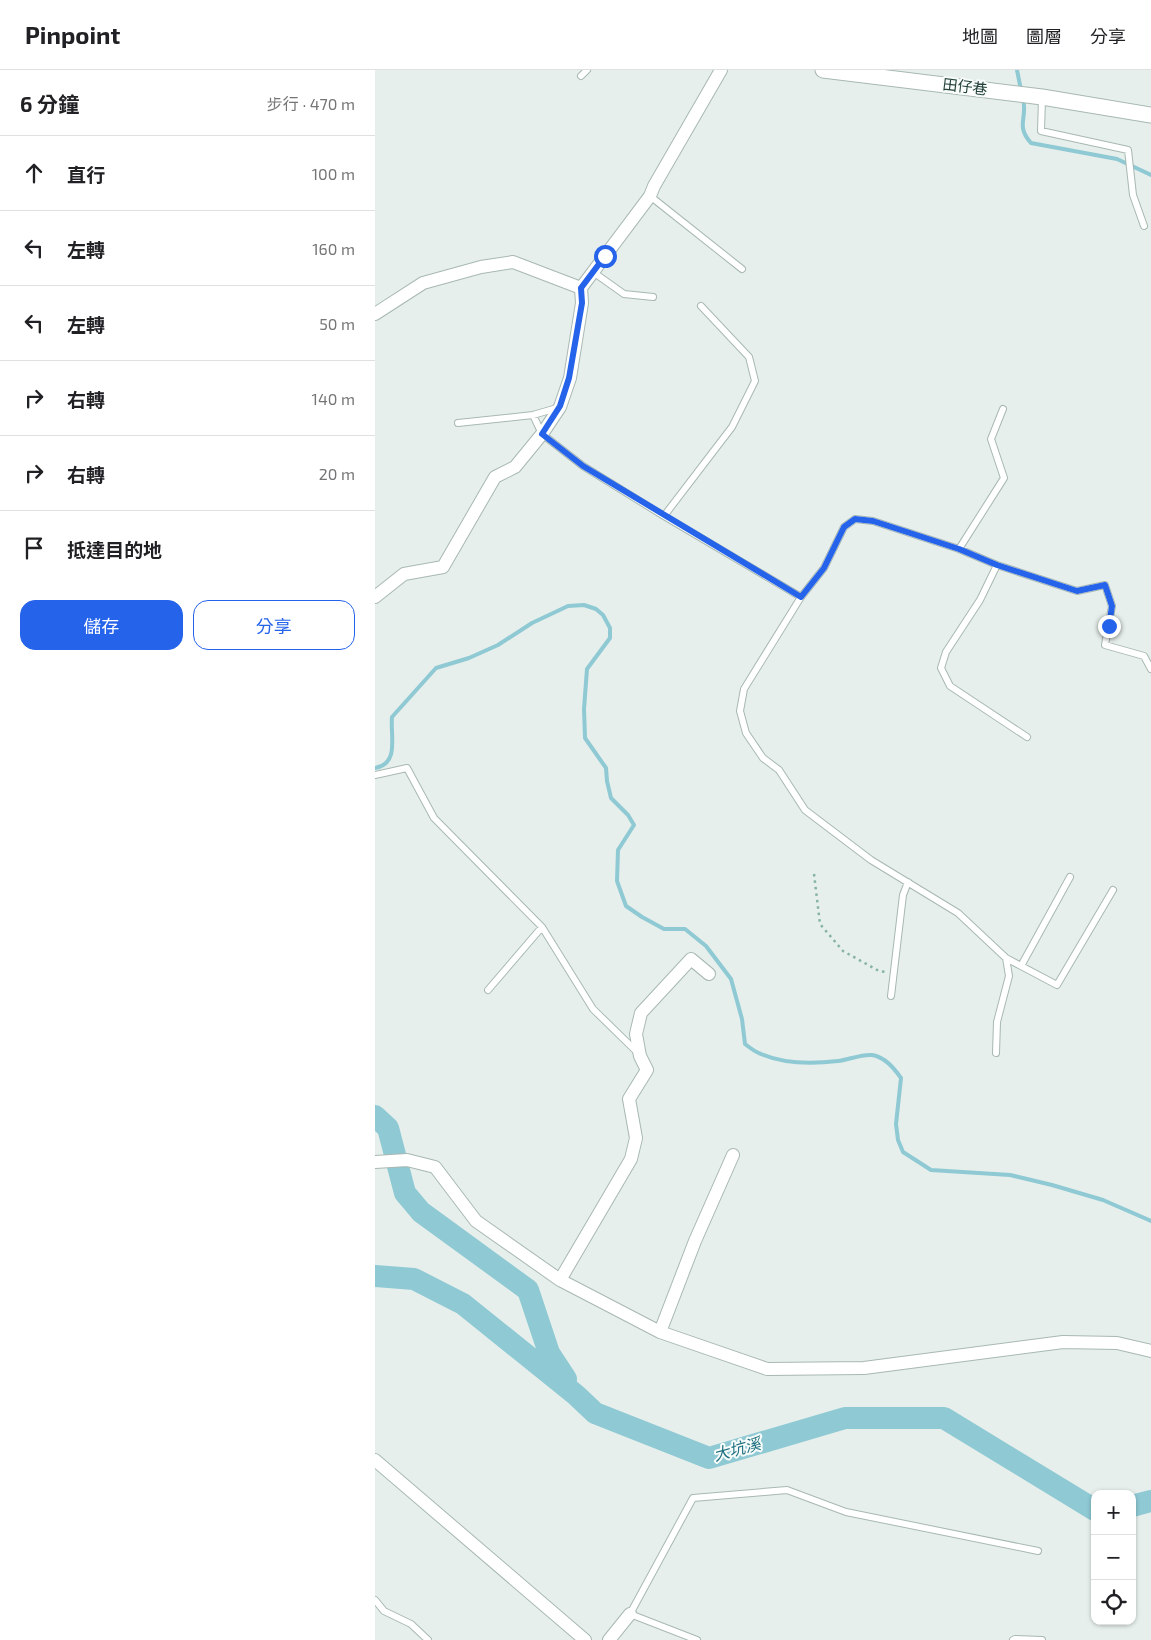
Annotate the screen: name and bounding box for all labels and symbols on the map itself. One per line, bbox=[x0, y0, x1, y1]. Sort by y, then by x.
street label: 田仔巷 bbox=[942, 74, 989, 98]
route start bbox=[594, 245, 617, 268]
route end bbox=[1098, 615, 1121, 638]
water label: 大坑溪 bbox=[711, 1433, 764, 1464]

